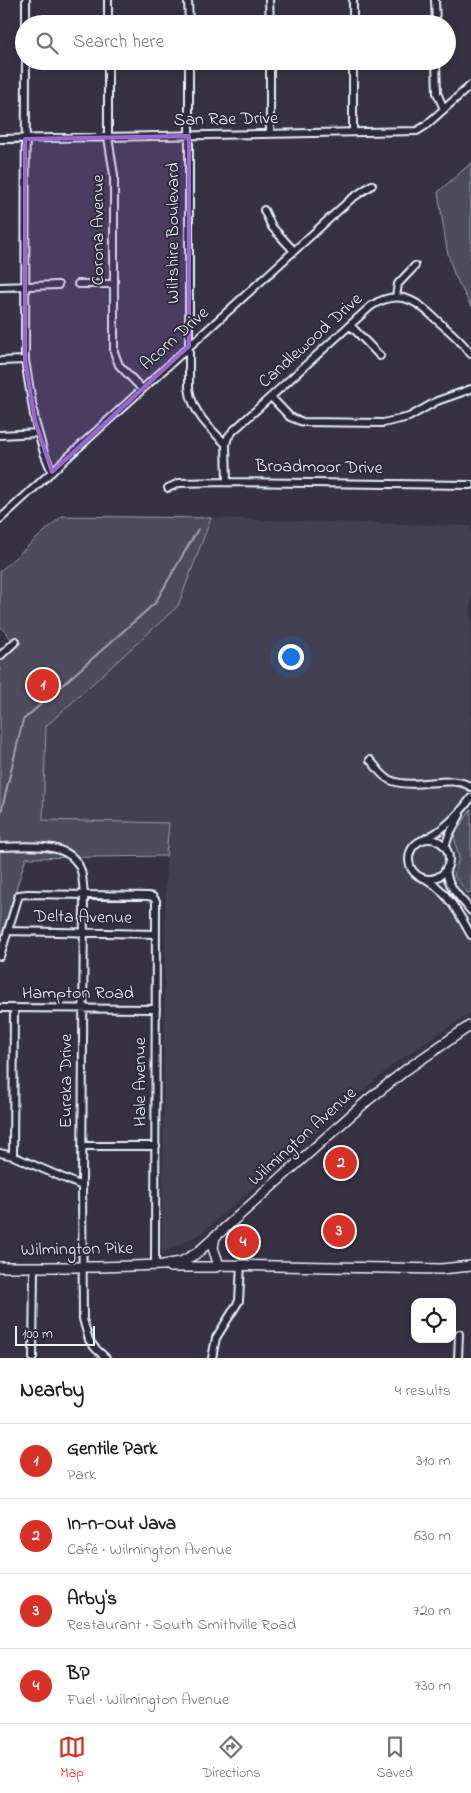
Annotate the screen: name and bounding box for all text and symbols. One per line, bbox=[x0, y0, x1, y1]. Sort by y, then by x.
search box bbox=[15, 15, 456, 70]
icon: search bbox=[33, 29, 61, 57]
text: Search here bbox=[73, 29, 164, 56]
street label: San Rae Drive bbox=[174, 106, 279, 134]
street label: Wiltshire Boulevard bbox=[161, 162, 187, 304]
street label: Corona Avenue bbox=[86, 174, 112, 286]
street label: Candlewood Drive bbox=[253, 286, 370, 395]
street label: Acorn Drive bbox=[135, 300, 216, 377]
street label: Broadmoor Drive bbox=[254, 454, 384, 482]
your location bbox=[278, 644, 304, 670]
pin: 1 bbox=[27, 666, 59, 704]
street label: Delta Avenue bbox=[33, 904, 133, 932]
street label: Hampton Road bbox=[22, 981, 134, 1007]
street label: Eureka Drive bbox=[54, 1033, 80, 1128]
street label: Hale Avenue bbox=[128, 1036, 154, 1127]
street label: Wilmington Avenue bbox=[243, 1081, 364, 1194]
pin: 2 bbox=[325, 1144, 357, 1182]
pin: 3 bbox=[323, 1212, 355, 1250]
pin: 4 bbox=[227, 1223, 259, 1261]
street label: Wilmington Pike bbox=[20, 1236, 134, 1265]
map controls bbox=[411, 1298, 456, 1343]
button: locate bbox=[411, 1298, 456, 1343]
scale bar bbox=[15, 1323, 95, 1346]
text: 100 m bbox=[22, 1324, 53, 1345]
text: Nearby bbox=[20, 1376, 84, 1406]
text: 4 results bbox=[395, 1379, 451, 1403]
text: Gentile Park bbox=[67, 1436, 157, 1463]
text: 1 bbox=[33, 1449, 39, 1473]
text: 310 m bbox=[416, 1449, 451, 1473]
text: Park bbox=[67, 1463, 96, 1487]
text: In-n-Out Java bbox=[67, 1511, 176, 1538]
text: 2 bbox=[32, 1524, 40, 1548]
text: 630 m bbox=[414, 1524, 451, 1548]
text: Café · Wilmington Avenue bbox=[67, 1538, 232, 1562]
text: Arby's bbox=[67, 1586, 117, 1613]
text: 3 bbox=[33, 1599, 39, 1623]
text: 720 m bbox=[413, 1599, 451, 1623]
text: Restaurant · South Smithville Road bbox=[67, 1613, 296, 1637]
text: BP bbox=[67, 1661, 90, 1688]
text: 4 bbox=[33, 1674, 39, 1698]
text: 730 m bbox=[414, 1674, 451, 1698]
text: Fuel · Wilmington Avenue bbox=[67, 1688, 229, 1712]
tab: Map bbox=[58, 1733, 86, 1784]
tab: Directions bbox=[202, 1733, 260, 1784]
tab: Saved bbox=[376, 1733, 413, 1784]

